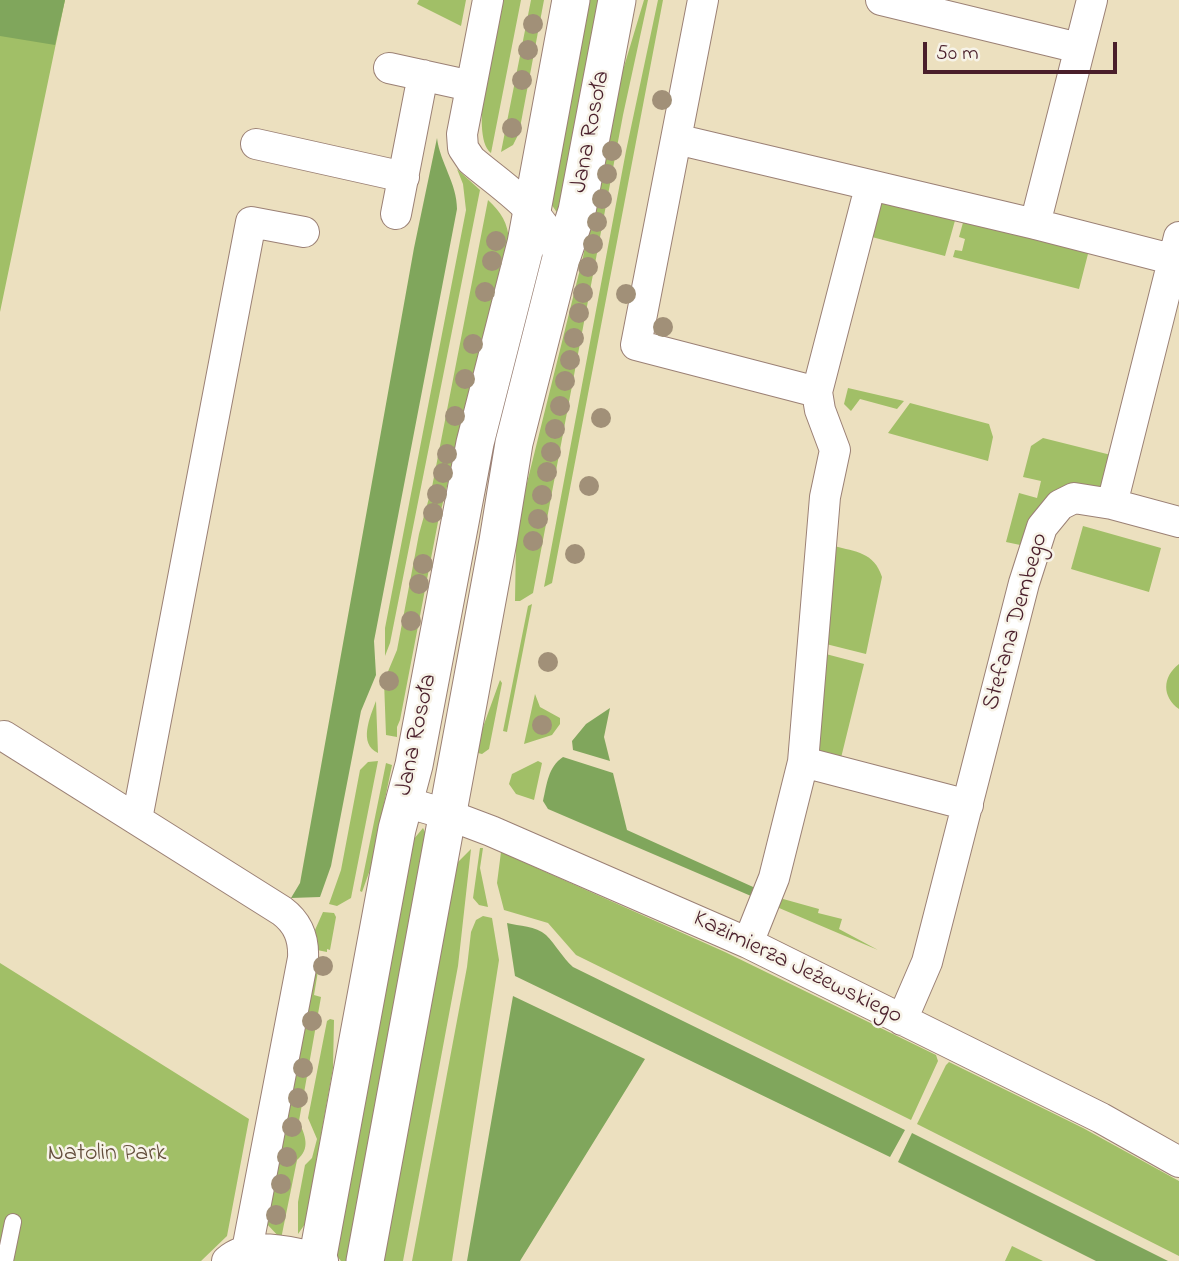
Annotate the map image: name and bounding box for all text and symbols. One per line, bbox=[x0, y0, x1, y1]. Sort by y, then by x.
scale bar bbox=[927, 28, 1121, 72]
text: 50 m bbox=[936, 39, 979, 69]
street label: Jana Rosoła bbox=[566, 69, 618, 195]
street label: Stefana Dembego bbox=[978, 530, 1056, 714]
street label: Jana Rosoła bbox=[391, 672, 445, 798]
street label: Kazimierza Jeżewskiego bbox=[688, 906, 906, 1032]
park label: Natolin Park bbox=[48, 1141, 166, 1169]

